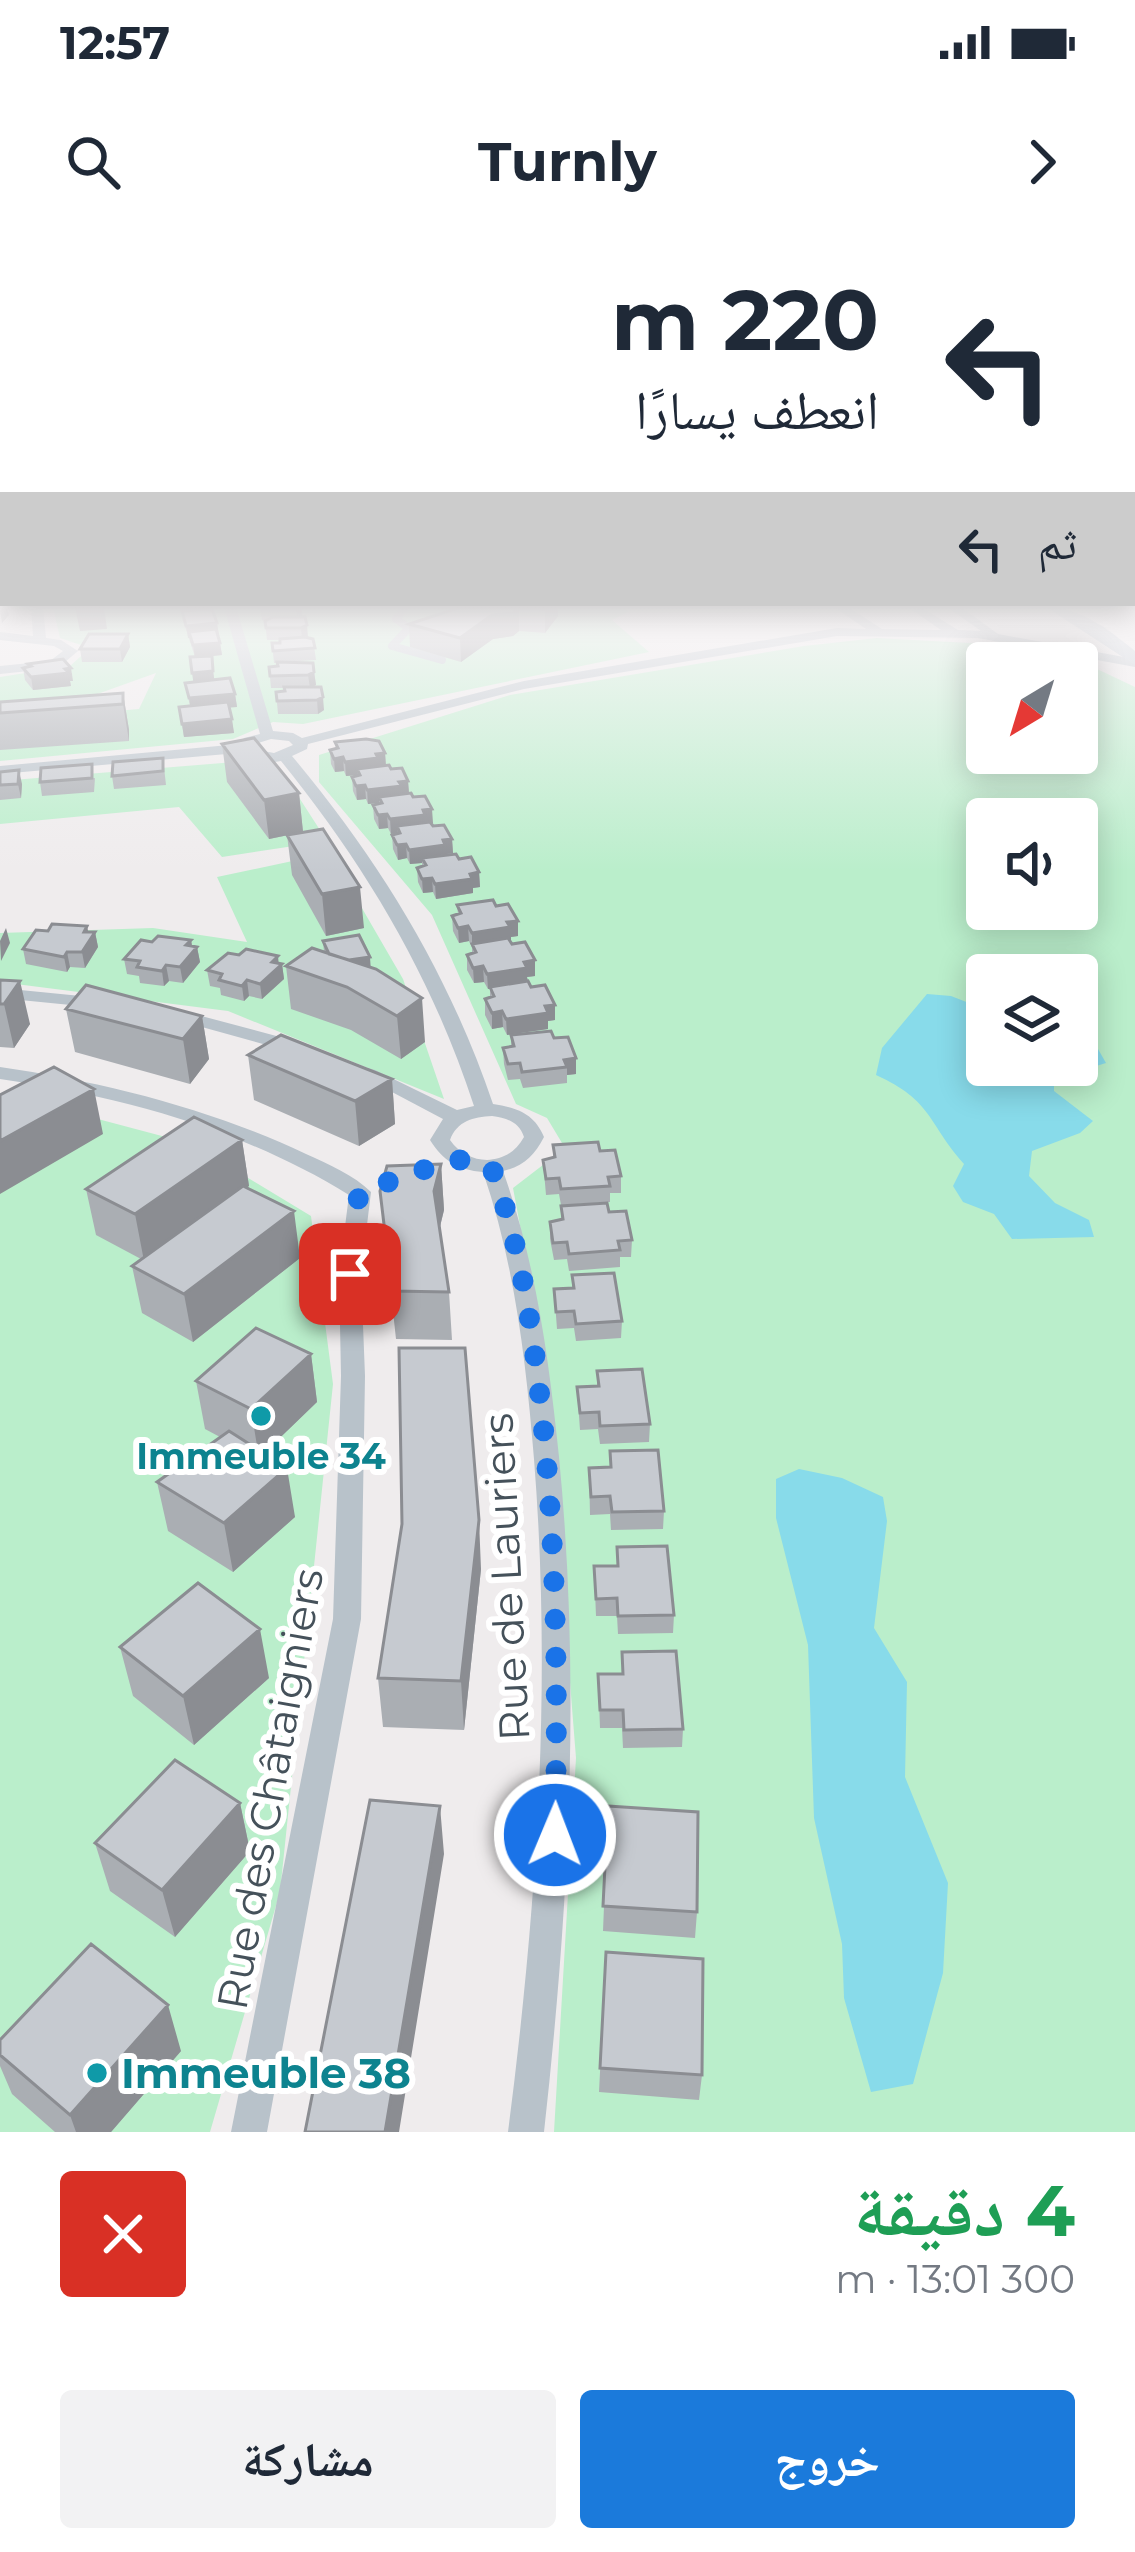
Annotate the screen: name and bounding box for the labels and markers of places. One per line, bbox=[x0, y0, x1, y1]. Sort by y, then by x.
pin bbox=[299, 1223, 401, 1325]
marker: Immeuble 34 bbox=[248, 1403, 274, 1429]
place label: Immeuble 34 bbox=[136, 1434, 386, 1478]
place label: Immeuble 38 bbox=[121, 2047, 411, 2099]
marker: Immeuble 38 bbox=[84, 2060, 110, 2086]

